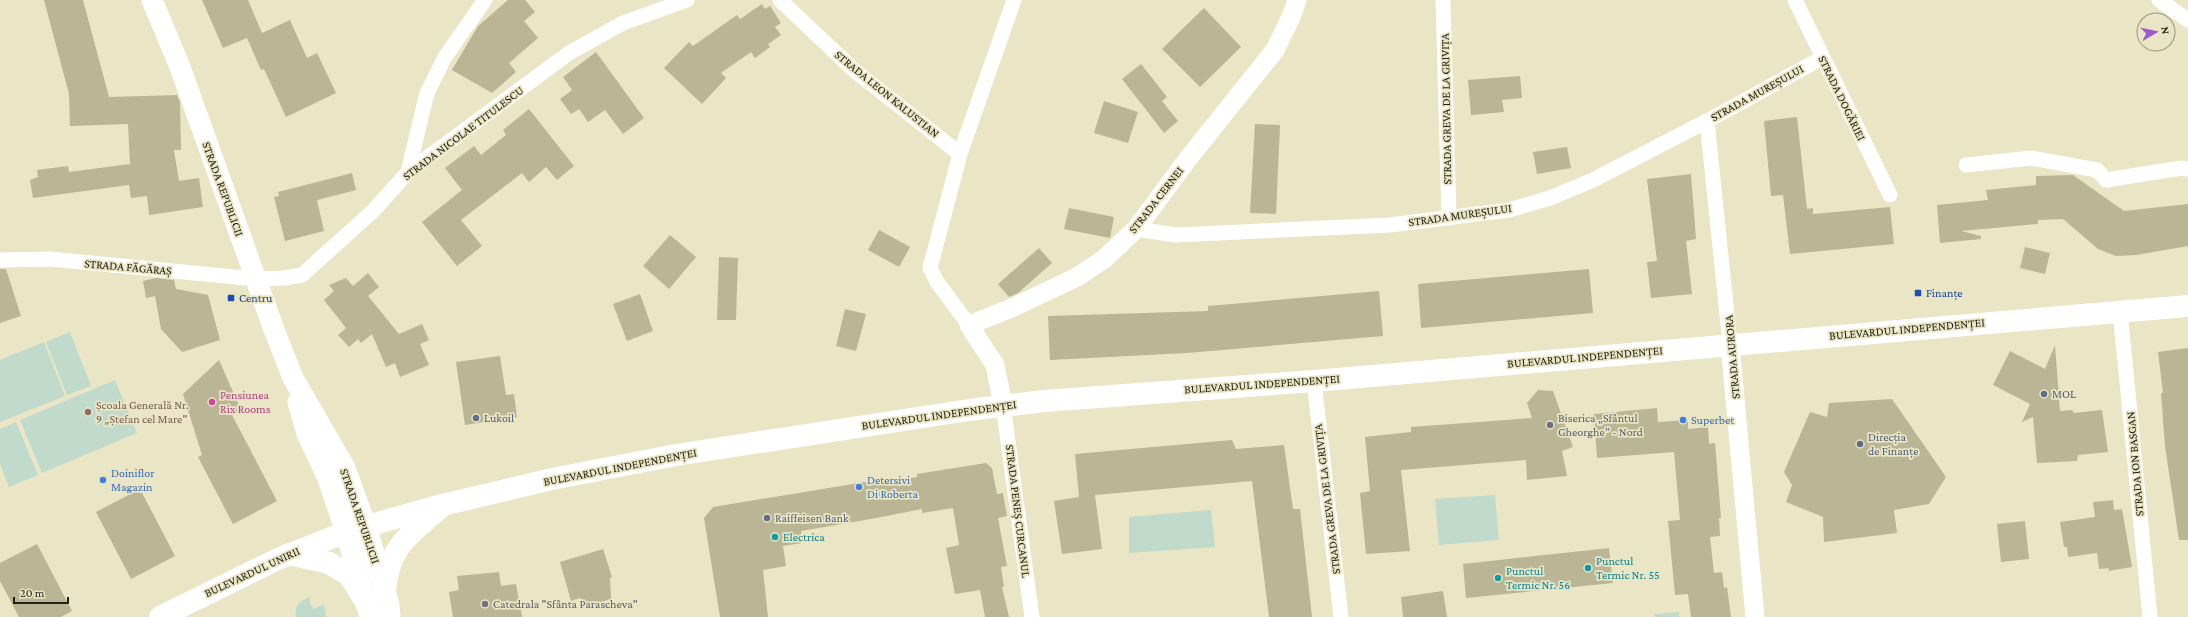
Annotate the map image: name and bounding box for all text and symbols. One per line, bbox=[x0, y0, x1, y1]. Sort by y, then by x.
north arrow bbox=[2136, 12, 2176, 52]
text: N bbox=[2159, 26, 2172, 36]
street label: STRADA GREVA DE LA GRIVIȚA bbox=[1438, 33, 1455, 185]
street label: STRADA LEON KALUSTIAN bbox=[832, 48, 942, 141]
street label: STRADA DOGĂRIEI bbox=[1815, 53, 1869, 143]
street label: STRADA MUREȘULUI bbox=[1708, 62, 1807, 125]
street label: STRADA NICOLAE TITULESCU bbox=[400, 83, 526, 183]
street label: STRADA REPUBLICII bbox=[199, 140, 247, 239]
street label: STRADA CERNEI bbox=[1126, 164, 1187, 236]
street label: STRADA MUREȘULUI bbox=[1408, 201, 1513, 230]
street label: STRADA FĂGĂRAȘ bbox=[84, 256, 173, 279]
place label: Finanțe bbox=[1926, 286, 1963, 301]
marker: Finanțe bbox=[1913, 288, 1923, 298]
place label: Centru bbox=[239, 291, 273, 305]
marker: Centru bbox=[226, 293, 236, 303]
street label: STRADA AURORA bbox=[1721, 314, 1743, 400]
street label: BULEVARDUL INDEPENDENȚEI bbox=[1829, 315, 1986, 344]
street label: BULEVARDUL INDEPENDENȚEI bbox=[1507, 343, 1664, 372]
street label: BULEVARDUL INDEPENDENȚEI bbox=[1184, 372, 1341, 397]
place label: MOL bbox=[2052, 387, 2076, 401]
place label: Pensiunea Rix Rooms bbox=[220, 388, 271, 416]
marker: MOL bbox=[2039, 389, 2049, 399]
marker: Pensiunea Rix Rooms bbox=[207, 397, 217, 407]
street label: BULEVARDUL INDEPENDENȚEI bbox=[861, 397, 1018, 434]
place label: Școala Generală Nr. 9 „Ștefan cel Mare" bbox=[96, 398, 189, 427]
marker: Școala Generală Nr. 9 „Ștefan cel Mare" bbox=[83, 407, 93, 417]
place label: Lukoil bbox=[484, 411, 514, 425]
place label: Biserica „Sfântul Gheorghe” - Nord bbox=[1558, 411, 1644, 439]
street label: STRADA ION BASGAN bbox=[2123, 411, 2147, 517]
marker: Lukoil bbox=[471, 413, 481, 423]
place label: Superbet bbox=[1691, 413, 1735, 427]
marker: Superbet bbox=[1678, 415, 1688, 425]
marker: Biserica „Sfântul Gheorghe” - Nord bbox=[1545, 420, 1555, 430]
street label: STRADA GREVA DE LA GRIVIȚA bbox=[1311, 423, 1344, 575]
place label: Direcția de Finanțe bbox=[1868, 430, 1918, 459]
marker: Direcția de Finanțe bbox=[1855, 439, 1865, 449]
street label: STRADA PENEȘ CURCANUL bbox=[1002, 444, 1033, 578]
street label: BULEVARDUL INDEPENDENȚEI bbox=[542, 445, 698, 490]
place label: Doiniflor Magazin bbox=[111, 466, 155, 494]
street label: STRADA REPUBLICII bbox=[337, 467, 383, 566]
place label: Detersivi Di Roberta bbox=[867, 473, 918, 501]
marker: Doiniflor Magazin bbox=[98, 475, 108, 485]
marker: Detersivi Di Roberta bbox=[854, 482, 864, 492]
place label: Raiffeisen Bank bbox=[775, 511, 849, 525]
marker: Raiffeisen Bank bbox=[762, 513, 772, 523]
place label: Electrica bbox=[783, 530, 825, 544]
marker: Electrica bbox=[770, 532, 780, 542]
street label: BULEVARDUL UNIRII bbox=[202, 544, 302, 600]
place label: Punctul Termic Nr. 55 bbox=[1596, 554, 1660, 582]
marker: Punctul Termic Nr. 55 bbox=[1583, 563, 1593, 573]
place label: Punctul Termic Nr. 56 bbox=[1506, 564, 1570, 592]
marker: Punctul Termic Nr. 56 bbox=[1493, 573, 1503, 583]
scale bar bbox=[14, 579, 68, 605]
text: 20 m bbox=[20, 586, 45, 600]
place label: Catedrala "Sfânta Parascheva" bbox=[493, 597, 638, 611]
marker: Catedrala "Sfânta Parascheva" bbox=[480, 599, 490, 609]

